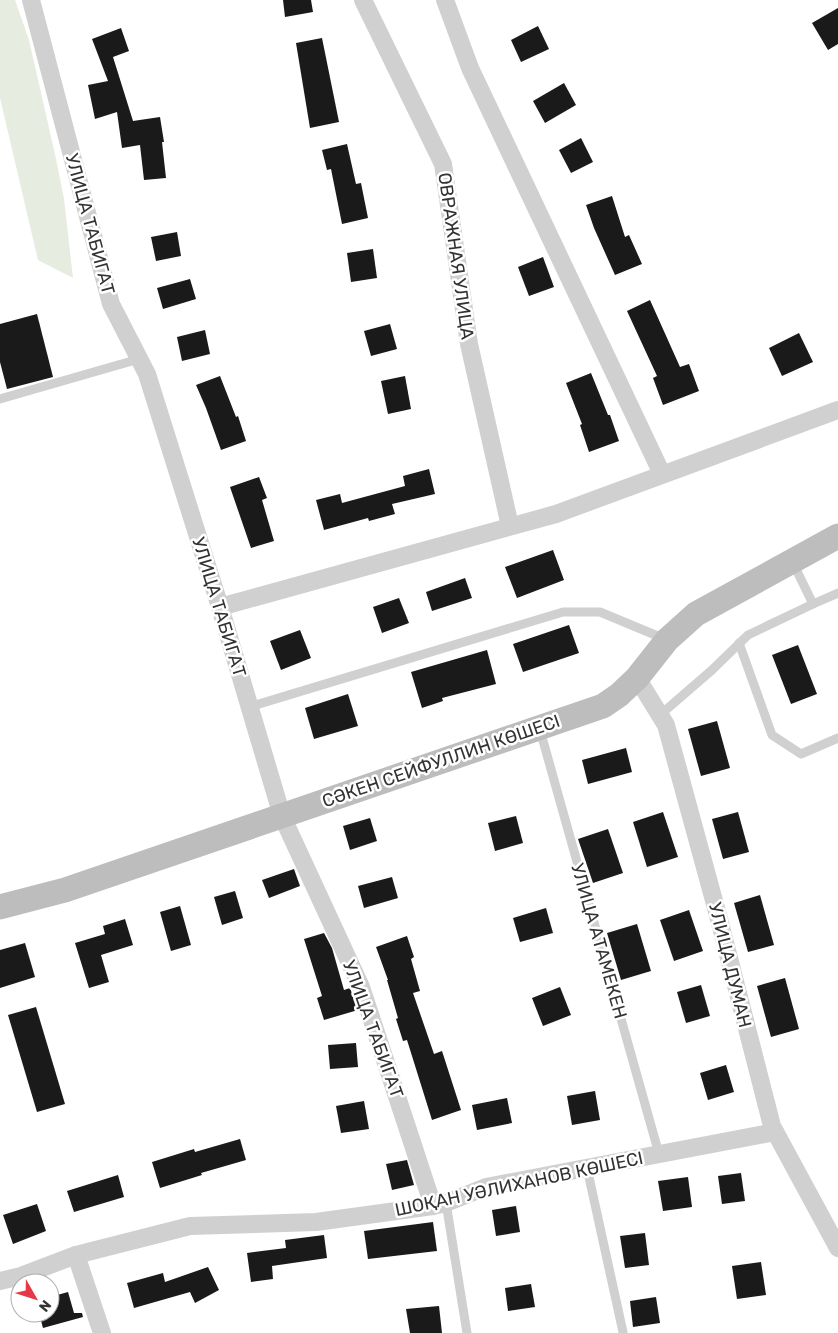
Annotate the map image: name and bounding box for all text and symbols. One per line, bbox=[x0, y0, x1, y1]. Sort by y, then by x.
street label: УЛИЦА ТАБИГАТ bbox=[61, 151, 119, 297]
street label: ОВРАЖНАЯ УЛИЦА bbox=[433, 171, 479, 341]
street label: УЛИЦА ТАБИГАТ bbox=[187, 534, 251, 680]
street label: СӘКЕН СЕЙФУЛЛИН КӨШЕСІ bbox=[319, 710, 563, 812]
street label: УЛИЦА АТАМЕКЕН bbox=[566, 861, 632, 1021]
street label: УЛИЦА ДУМАН bbox=[704, 900, 756, 1030]
street label: УЛИЦА ТАБИГАТ bbox=[338, 957, 408, 1101]
street label: ШОҚАН УӘЛИХАНОВ КӨШЕСІ bbox=[393, 1147, 645, 1221]
north arrow bbox=[10, 1273, 60, 1323]
text: N bbox=[35, 1297, 54, 1315]

